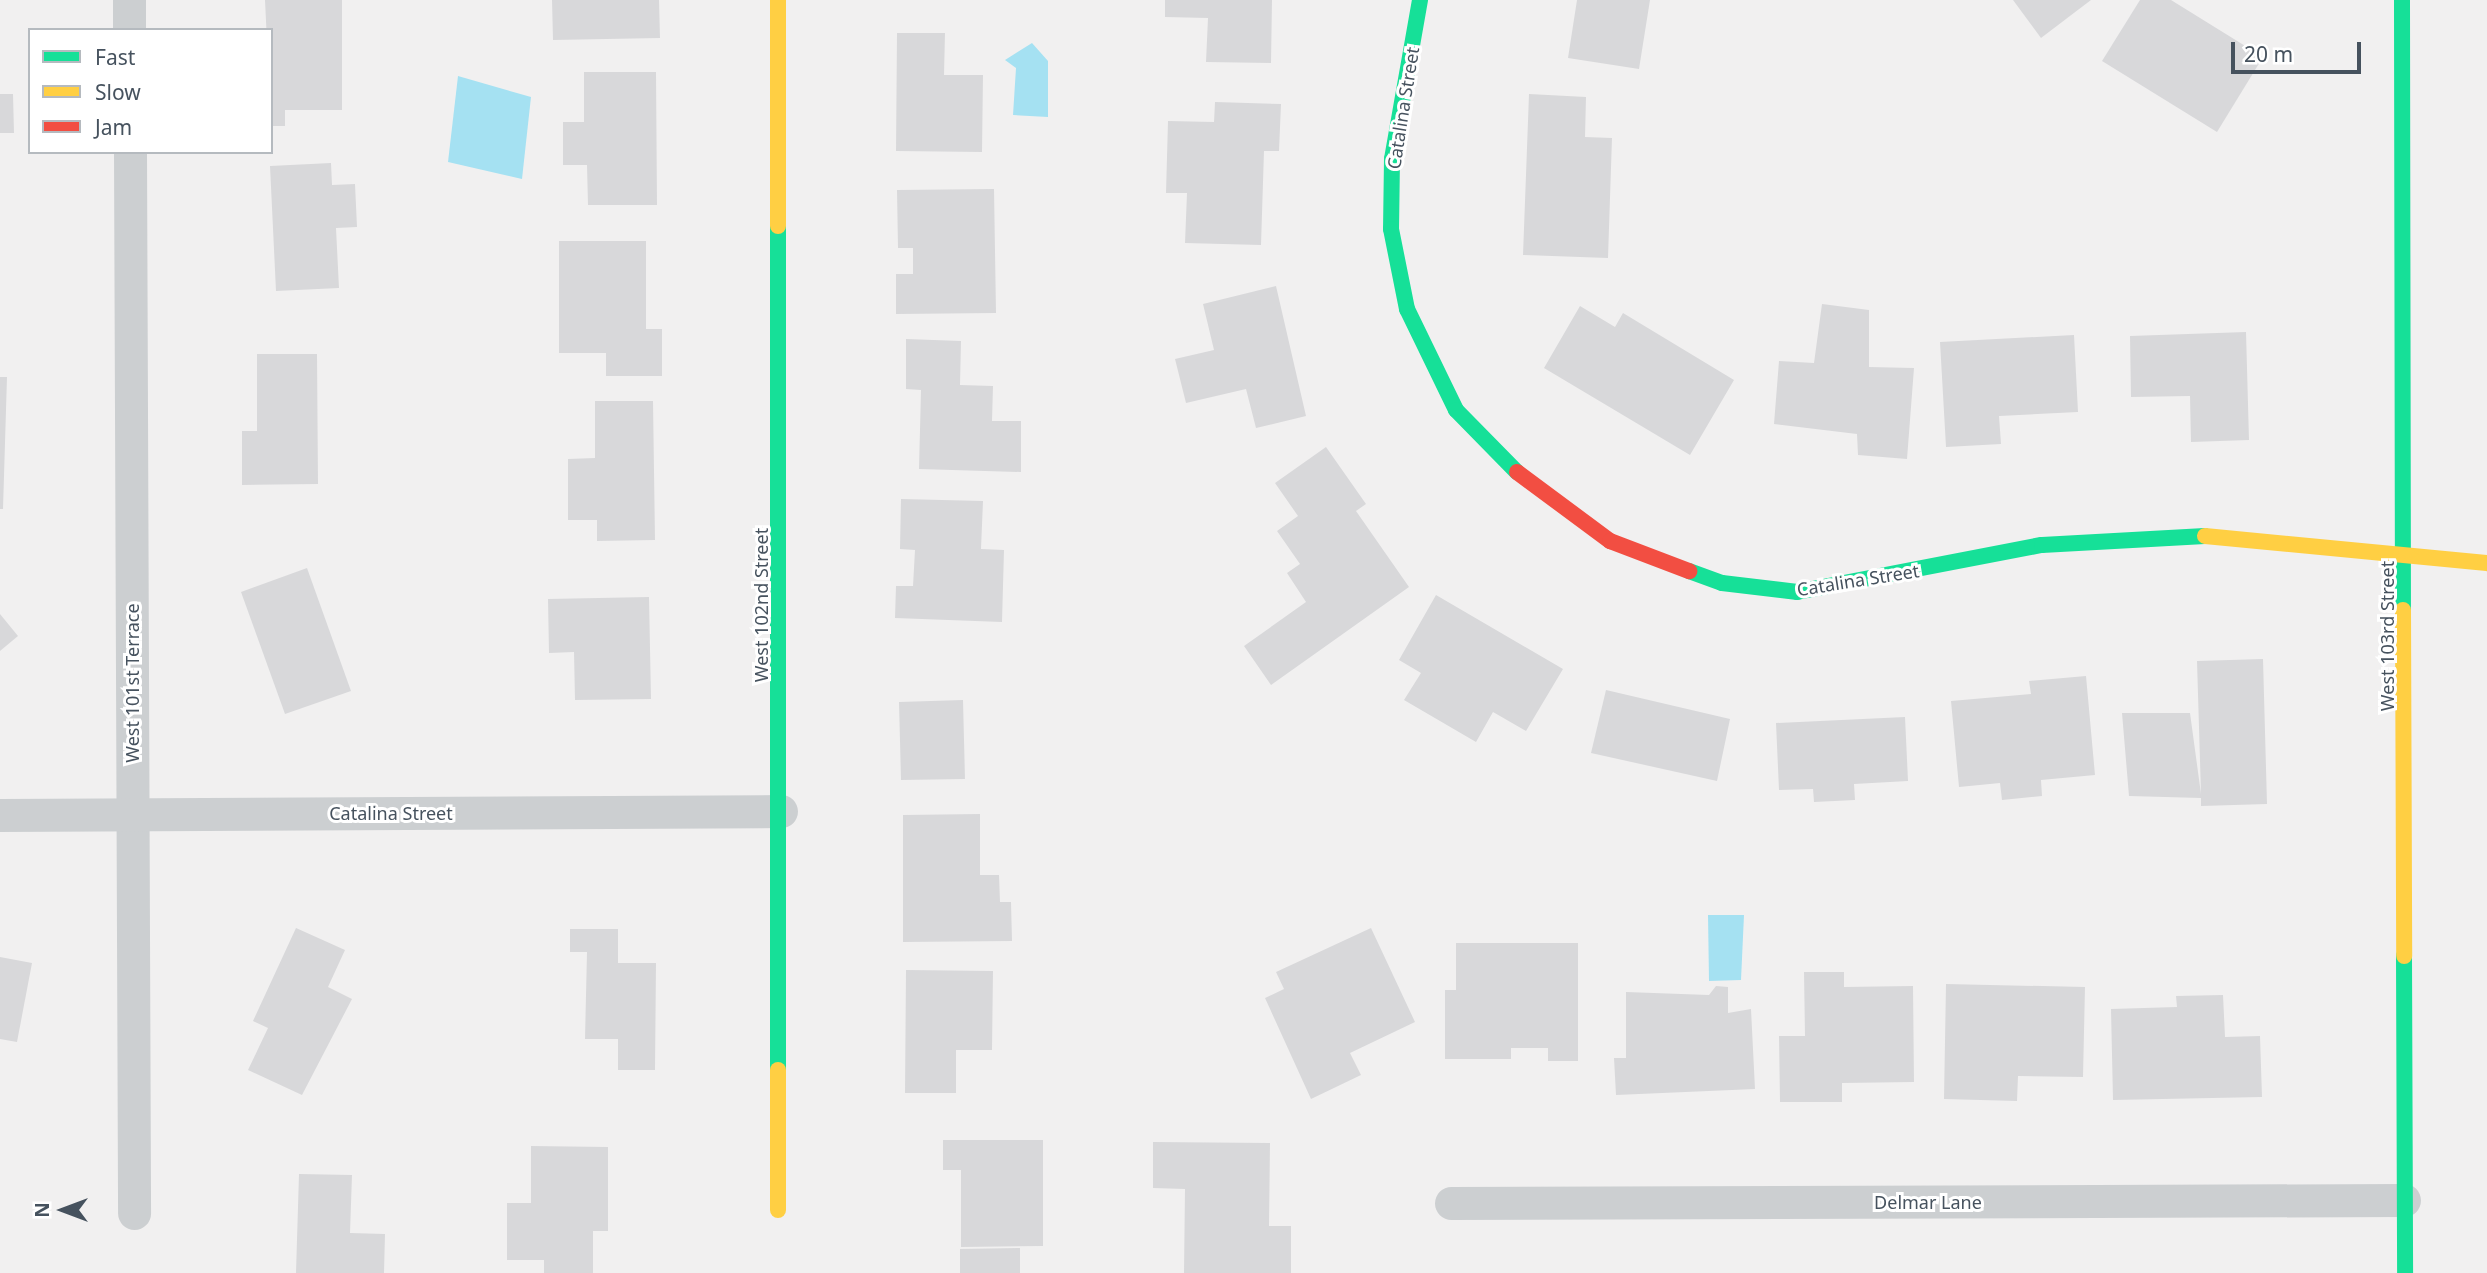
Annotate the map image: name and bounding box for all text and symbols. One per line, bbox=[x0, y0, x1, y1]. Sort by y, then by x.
legend bbox=[28, 28, 273, 154]
scale bar bbox=[2235, 28, 2364, 72]
text: 20 m bbox=[2244, 40, 2293, 68]
text: Fast bbox=[95, 43, 135, 71]
street label: Catalina Street bbox=[1383, 45, 1423, 171]
text: Slow bbox=[95, 78, 141, 106]
text: Jam bbox=[95, 113, 132, 141]
street label: West 102nd Street bbox=[750, 528, 772, 682]
street label: Catalina Street bbox=[1795, 560, 1921, 600]
street label: West 103rd Street bbox=[2376, 561, 2398, 711]
street label: West 101st Terrace bbox=[121, 603, 143, 763]
street label: Catalina Street bbox=[329, 802, 453, 824]
north arrow bbox=[28, 1175, 98, 1245]
street label: Delmar Lane bbox=[1874, 1191, 1982, 1213]
text: N bbox=[29, 1202, 55, 1218]

